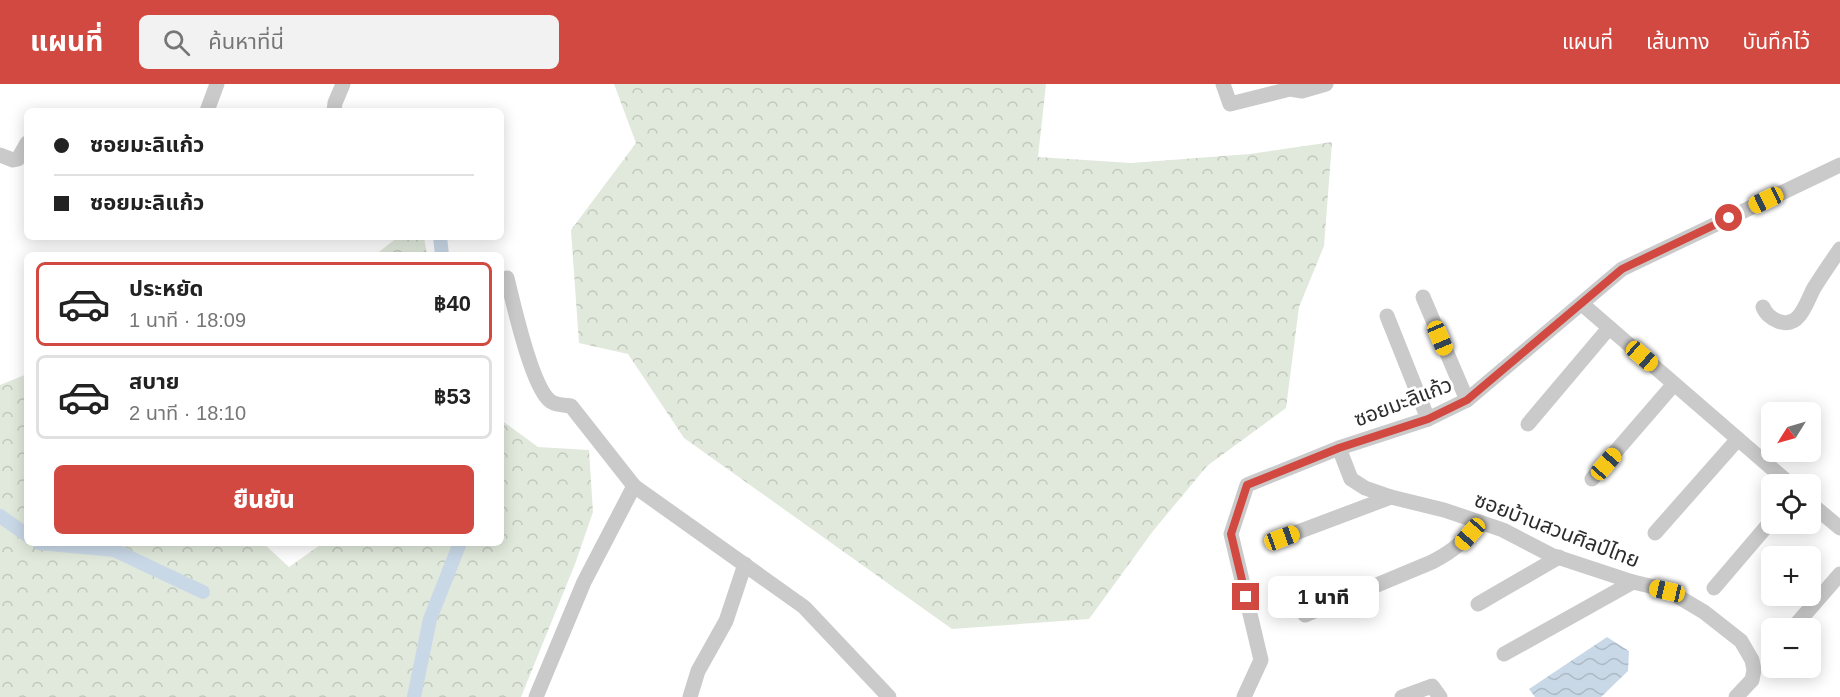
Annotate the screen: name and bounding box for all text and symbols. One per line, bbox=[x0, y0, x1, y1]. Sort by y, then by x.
search box bbox=[139, 15, 559, 69]
text: แผนที่ bbox=[30, 26, 103, 57]
icon: search bbox=[160, 26, 193, 59]
text: ค้นหาที่นี่ bbox=[208, 29, 284, 54]
text: แผนที่ bbox=[1562, 30, 1613, 53]
text: เส้นทาง bbox=[1646, 30, 1710, 53]
text: บันทึกไว้ bbox=[1743, 30, 1810, 53]
text: ซอยมะลิแก้ว bbox=[90, 132, 204, 157]
car bbox=[1746, 184, 1786, 216]
text: ซอยมะลิแก้ว bbox=[90, 190, 204, 215]
route start bbox=[1715, 204, 1742, 231]
text: ประหยัด bbox=[129, 276, 204, 301]
icon: car bbox=[57, 277, 111, 331]
text: ฿40 bbox=[434, 291, 471, 316]
text: 1 นาที · 18:09 bbox=[129, 309, 246, 331]
car bbox=[1425, 318, 1455, 358]
car bbox=[1623, 337, 1661, 375]
text: สบาย bbox=[129, 369, 179, 394]
icon: car bbox=[57, 370, 111, 424]
street label: ซอยมะลิแก้ว bbox=[1351, 372, 1455, 431]
text: ฿53 bbox=[434, 384, 471, 409]
text: 2 นาที · 18:10 bbox=[129, 402, 246, 424]
north arrow bbox=[1761, 402, 1821, 462]
map controls bbox=[1761, 402, 1821, 678]
car bbox=[1587, 445, 1625, 483]
button: ยืนยัน bbox=[54, 465, 474, 534]
button: locate bbox=[1761, 474, 1821, 534]
street label: ซอยบ้านสวนศิลป์ไทย bbox=[1471, 487, 1643, 572]
car bbox=[1451, 515, 1489, 553]
car bbox=[1262, 523, 1302, 553]
button: + bbox=[1761, 546, 1821, 606]
callout: 1 นาที bbox=[1267, 576, 1378, 618]
car bbox=[1647, 578, 1687, 604]
route end bbox=[1232, 583, 1259, 610]
text: 1 นาที bbox=[1298, 586, 1349, 608]
button: − bbox=[1761, 618, 1821, 678]

